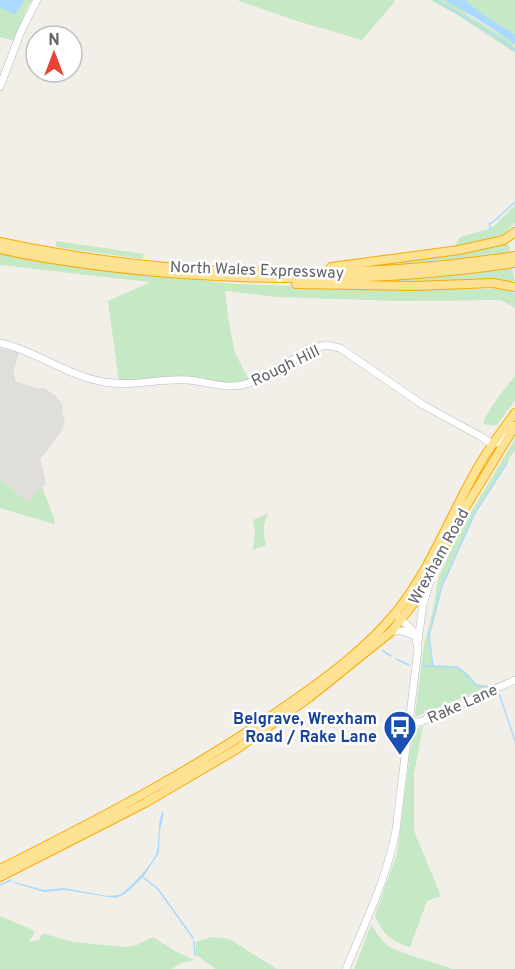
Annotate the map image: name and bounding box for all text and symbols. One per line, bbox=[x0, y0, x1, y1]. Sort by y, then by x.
north arrow bbox=[24, 24, 84, 84]
text: N bbox=[48, 31, 60, 51]
street label: North Wales Expressway bbox=[169, 258, 344, 284]
street label: Rough Hill bbox=[248, 342, 323, 392]
street label: Wrexham Road bbox=[405, 505, 474, 609]
street label: Rake Lane bbox=[425, 680, 501, 729]
bus stop icon: Belgrave, Wrexham Road / Rake Lane bbox=[382, 709, 418, 756]
place label: Belgrave, Wrexham Road / Rake Lane bbox=[233, 710, 377, 748]

